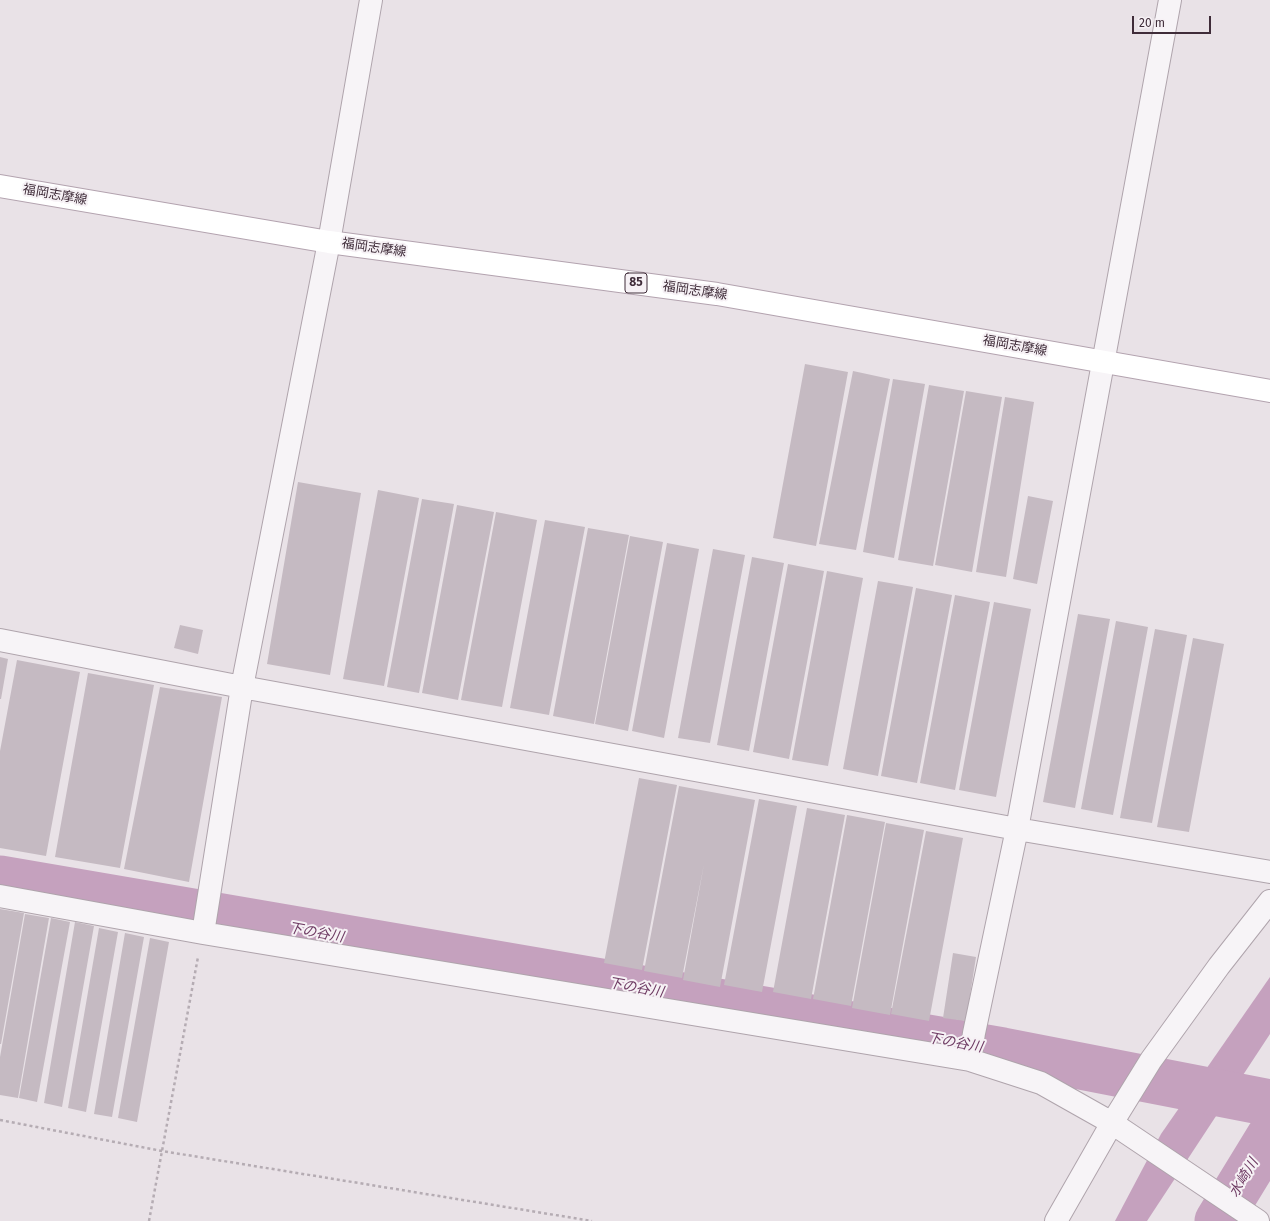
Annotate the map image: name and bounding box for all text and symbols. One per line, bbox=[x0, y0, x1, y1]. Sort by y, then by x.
scale bar bbox=[1134, 8, 1213, 34]
text: 20 m bbox=[1139, 16, 1165, 30]
street label: 福岡志摩線 bbox=[22, 182, 88, 208]
street label: 福岡志摩線 bbox=[341, 236, 407, 260]
road number: 85 bbox=[625, 273, 647, 293]
street label: 福岡志摩線 bbox=[662, 279, 728, 303]
street label: 福岡志摩線 bbox=[982, 333, 1048, 359]
water label: 下の谷川 bbox=[287, 920, 345, 946]
water label: 下の谷川 bbox=[607, 975, 665, 1001]
water label: 下の谷川 bbox=[926, 1030, 984, 1056]
water label: 水崎川 bbox=[1226, 1156, 1262, 1200]

